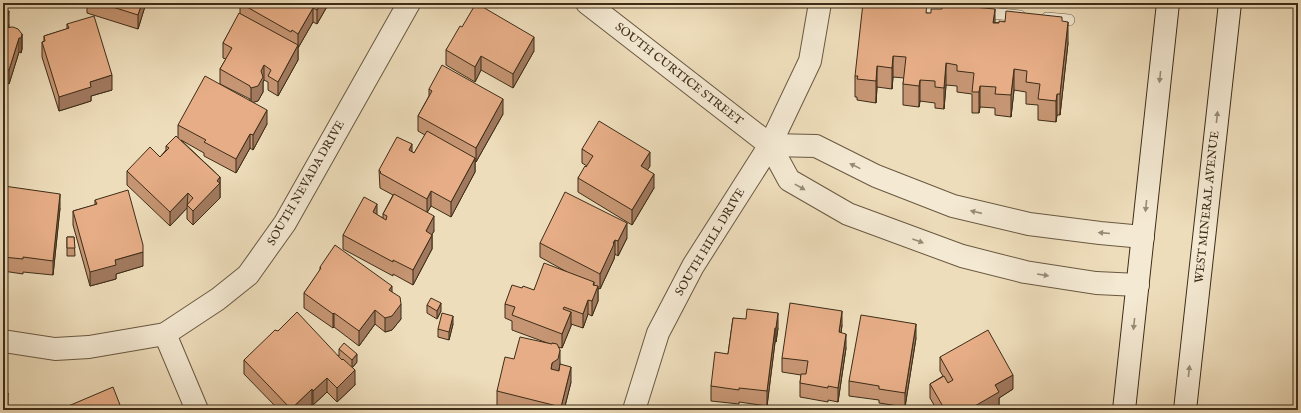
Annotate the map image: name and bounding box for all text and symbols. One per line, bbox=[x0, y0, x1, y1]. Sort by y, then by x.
street label: SOUTH CURTICE STREET bbox=[612, 19, 746, 129]
one-way arrow bbox=[1157, 71, 1163, 83]
one-way arrow bbox=[1214, 111, 1220, 123]
street label: SOUTH NEVADA DRIVE bbox=[264, 118, 348, 248]
street label: WEST MINERAL AVENUE bbox=[1192, 130, 1222, 284]
one-way arrow bbox=[849, 162, 861, 169]
one-way arrow bbox=[794, 183, 806, 190]
street label: SOUTH HILL DRIVE bbox=[672, 185, 748, 299]
one-way arrow bbox=[1143, 200, 1149, 212]
one-way arrow bbox=[970, 208, 982, 214]
one-way arrow bbox=[1098, 230, 1110, 237]
one-way arrow bbox=[913, 238, 925, 244]
one-way arrow bbox=[1037, 272, 1049, 278]
one-way arrow bbox=[1130, 318, 1137, 330]
one-way arrow bbox=[1186, 365, 1192, 377]

